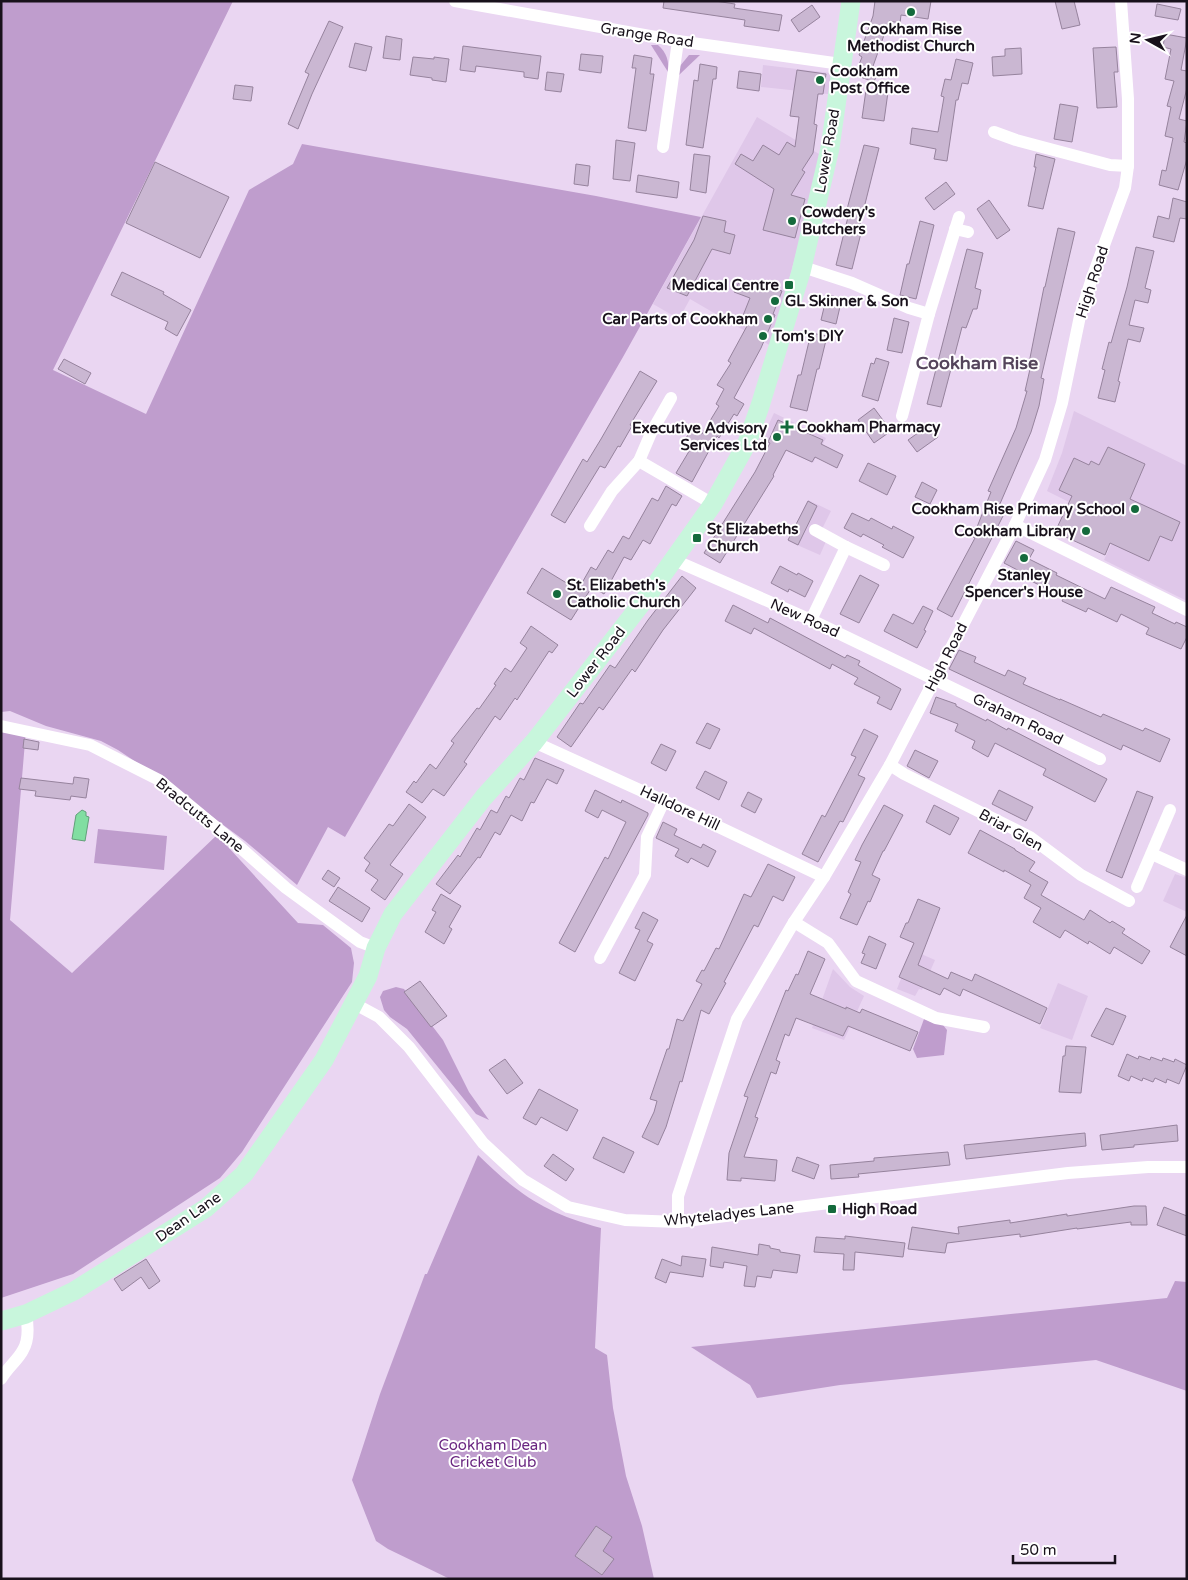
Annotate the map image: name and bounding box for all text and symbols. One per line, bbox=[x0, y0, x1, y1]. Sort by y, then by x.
marker: Cookham Rise Methodist Church bbox=[905, 6, 917, 18]
north arrow bbox=[1123, 15, 1173, 65]
street label: Grange Road bbox=[599, 19, 695, 51]
place label: Cookham Rise Methodist Church bbox=[847, 20, 975, 55]
text: N bbox=[1126, 32, 1145, 45]
place label: Cookham Post Office bbox=[830, 62, 910, 97]
marker: Cookham Post Office bbox=[814, 74, 826, 86]
street label: Lower Road bbox=[811, 107, 843, 195]
place label: Cowdery's Butchers bbox=[802, 203, 875, 238]
marker: Cowdery's Butchers bbox=[786, 215, 798, 227]
street label: High Road bbox=[1072, 244, 1112, 320]
place label: Medical Centre bbox=[672, 276, 780, 294]
marker: Medical Centre bbox=[783, 279, 795, 291]
place label: GL Skinner & Son bbox=[785, 292, 909, 310]
marker: GL Skinner & Son bbox=[769, 295, 781, 307]
place label: Car Parts of Cookham bbox=[602, 310, 758, 328]
marker: Car Parts of Cookham bbox=[762, 313, 774, 325]
place label: Tom's DIY bbox=[772, 327, 844, 345]
marker: Tom's DIY bbox=[757, 330, 769, 342]
district label: Cookham Rise bbox=[916, 352, 1038, 374]
place label: Cookham Pharmacy bbox=[797, 418, 940, 437]
place label: Executive Advisory Services Ltd bbox=[632, 419, 767, 454]
marker: Cookham Pharmacy bbox=[781, 421, 793, 433]
marker: Executive Advisory Services Ltd bbox=[771, 431, 783, 443]
place label: Cookham Rise Primary School bbox=[911, 500, 1125, 519]
marker: Cookham Rise Primary School bbox=[1129, 503, 1141, 515]
place label: St Elizabeths Church bbox=[707, 520, 799, 555]
place label: Cookham Library bbox=[954, 522, 1076, 541]
marker: Cookham Library bbox=[1080, 525, 1092, 537]
marker: St Elizabeths Church bbox=[691, 532, 703, 544]
marker: Stanley Spencer's House bbox=[1018, 552, 1030, 564]
place label: Stanley Spencer's House bbox=[965, 566, 1083, 602]
place label: St. Elizabeth's Catholic Church bbox=[567, 576, 680, 611]
marker: St. Elizabeth's Catholic Church bbox=[551, 588, 563, 600]
street label: New Road bbox=[768, 595, 842, 641]
street label: High Road bbox=[921, 619, 971, 695]
street label: Lower Road bbox=[563, 623, 629, 701]
street label: Graham Road bbox=[970, 689, 1066, 749]
street label: Bradcutts Lane bbox=[152, 774, 248, 856]
street label: Halldore Hill bbox=[637, 782, 723, 834]
street label: Briar Glen bbox=[976, 805, 1046, 855]
street label: Dean Lane bbox=[152, 1188, 224, 1246]
street label: Whyteladyes Lane bbox=[663, 1198, 795, 1230]
place label: High Road bbox=[842, 1200, 917, 1219]
marker: High Road bbox=[826, 1203, 838, 1215]
park label: Cookham Dean Cricket Club bbox=[439, 1436, 547, 1471]
scale bar bbox=[1013, 1532, 1116, 1564]
text: 50 m bbox=[1020, 1541, 1057, 1559]

